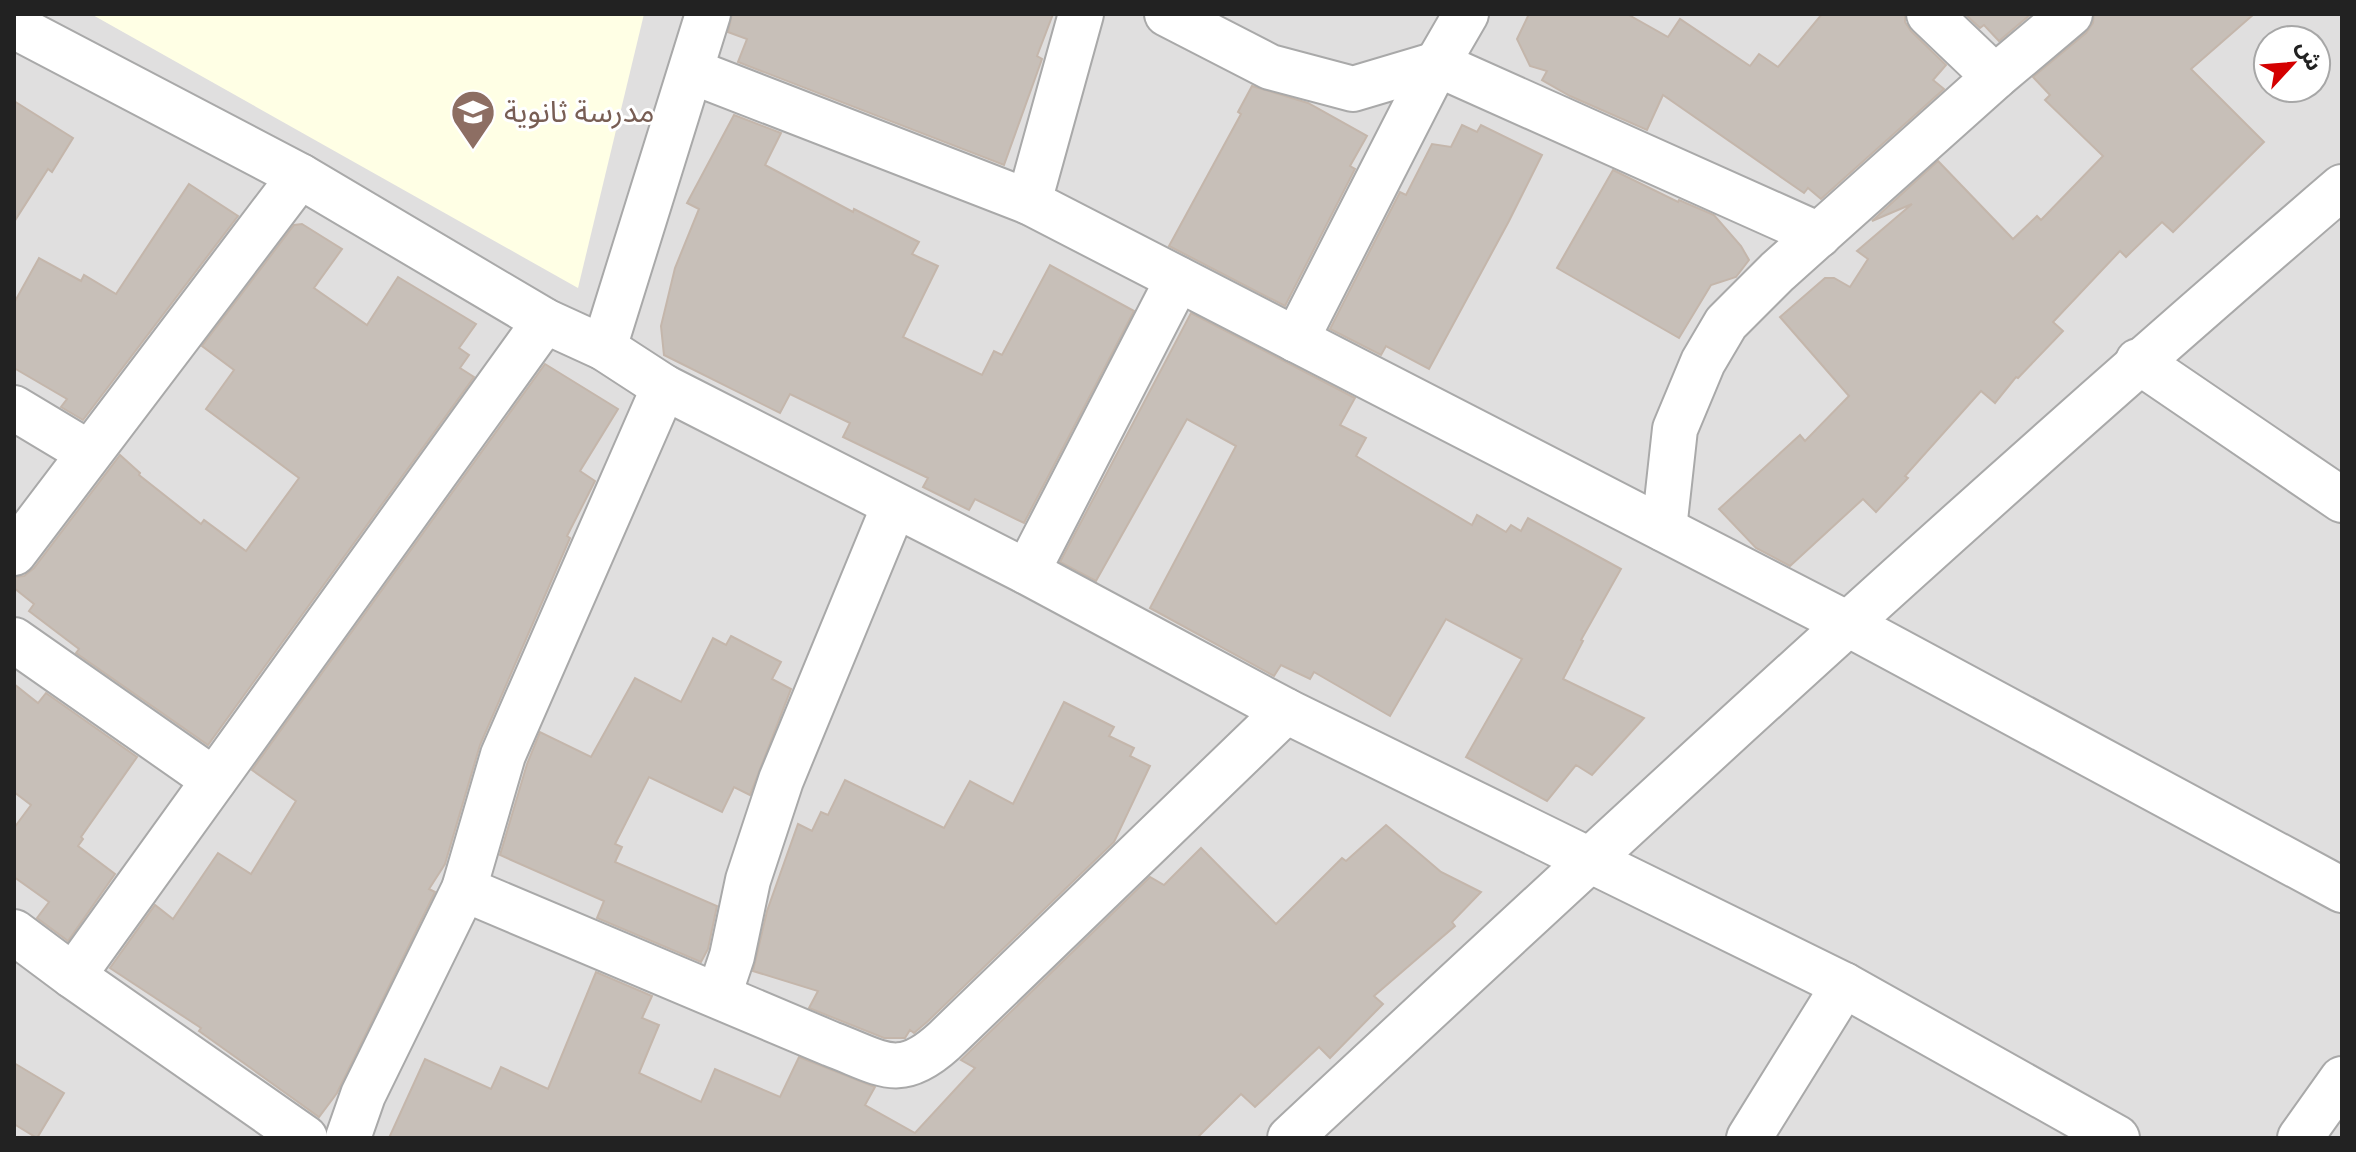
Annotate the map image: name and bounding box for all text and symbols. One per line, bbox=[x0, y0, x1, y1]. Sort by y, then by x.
north arrow bbox=[2252, 24, 2332, 104]
text: ش bbox=[2291, 36, 2327, 75]
school or university icon: مدرسة ثانوية bbox=[449, 88, 497, 151]
place label: مدرسة ثانوية bbox=[504, 94, 655, 130]

